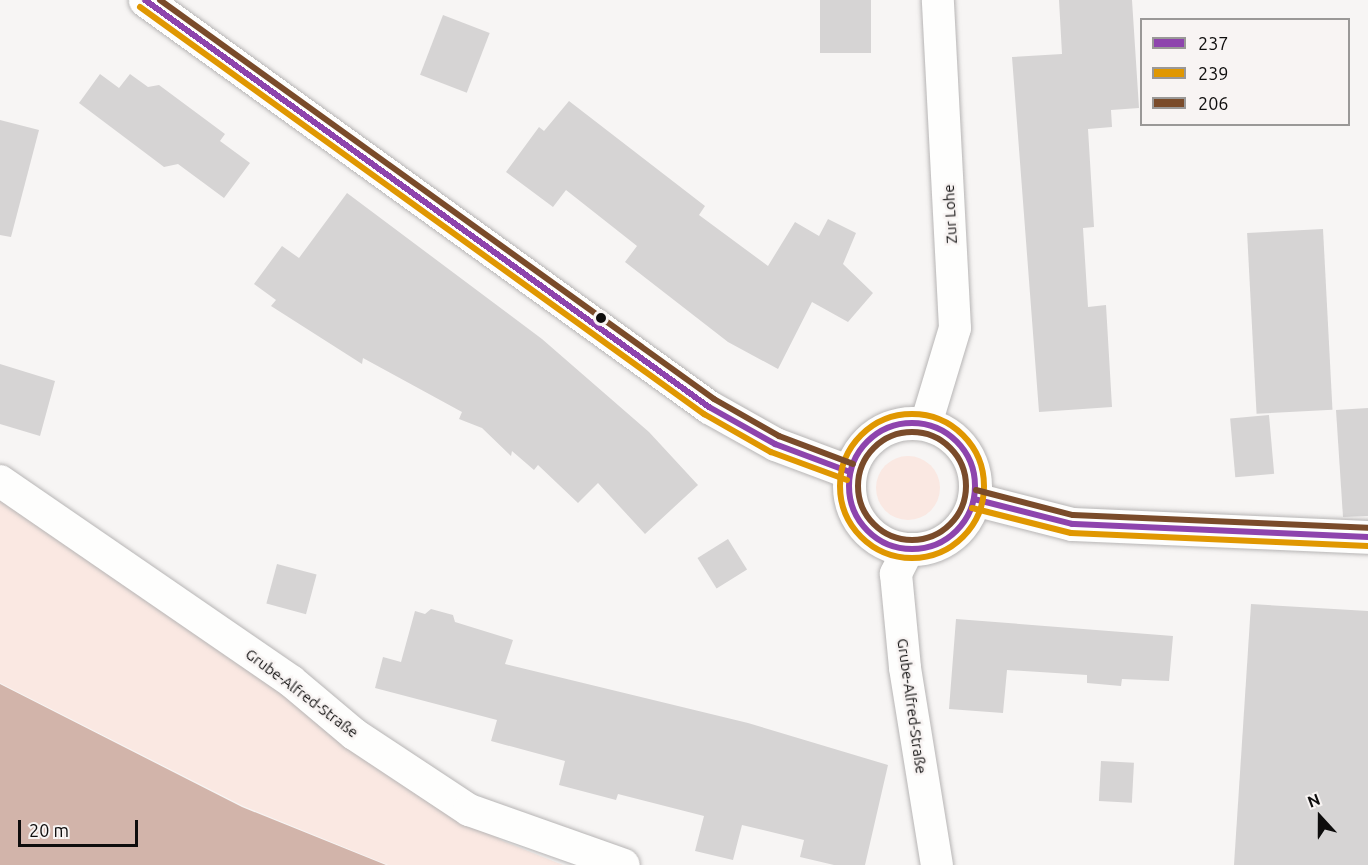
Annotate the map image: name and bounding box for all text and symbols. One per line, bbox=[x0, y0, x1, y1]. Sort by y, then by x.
legend bbox=[1140, 18, 1350, 126]
text: 237 bbox=[1198, 33, 1228, 53]
text: 239 bbox=[1198, 63, 1228, 83]
text: 206 bbox=[1198, 93, 1228, 113]
street label: Zur Lohe bbox=[939, 184, 961, 244]
unlabelled marker bbox=[595, 312, 607, 324]
street label: Grube-Alfred-Straße bbox=[894, 637, 930, 775]
street label: Grube-Alfred-Straße bbox=[242, 645, 362, 741]
north arrow bbox=[1290, 787, 1350, 847]
text: N bbox=[1305, 790, 1322, 811]
scale bar bbox=[21, 808, 141, 846]
text: 20 m bbox=[29, 820, 69, 840]

